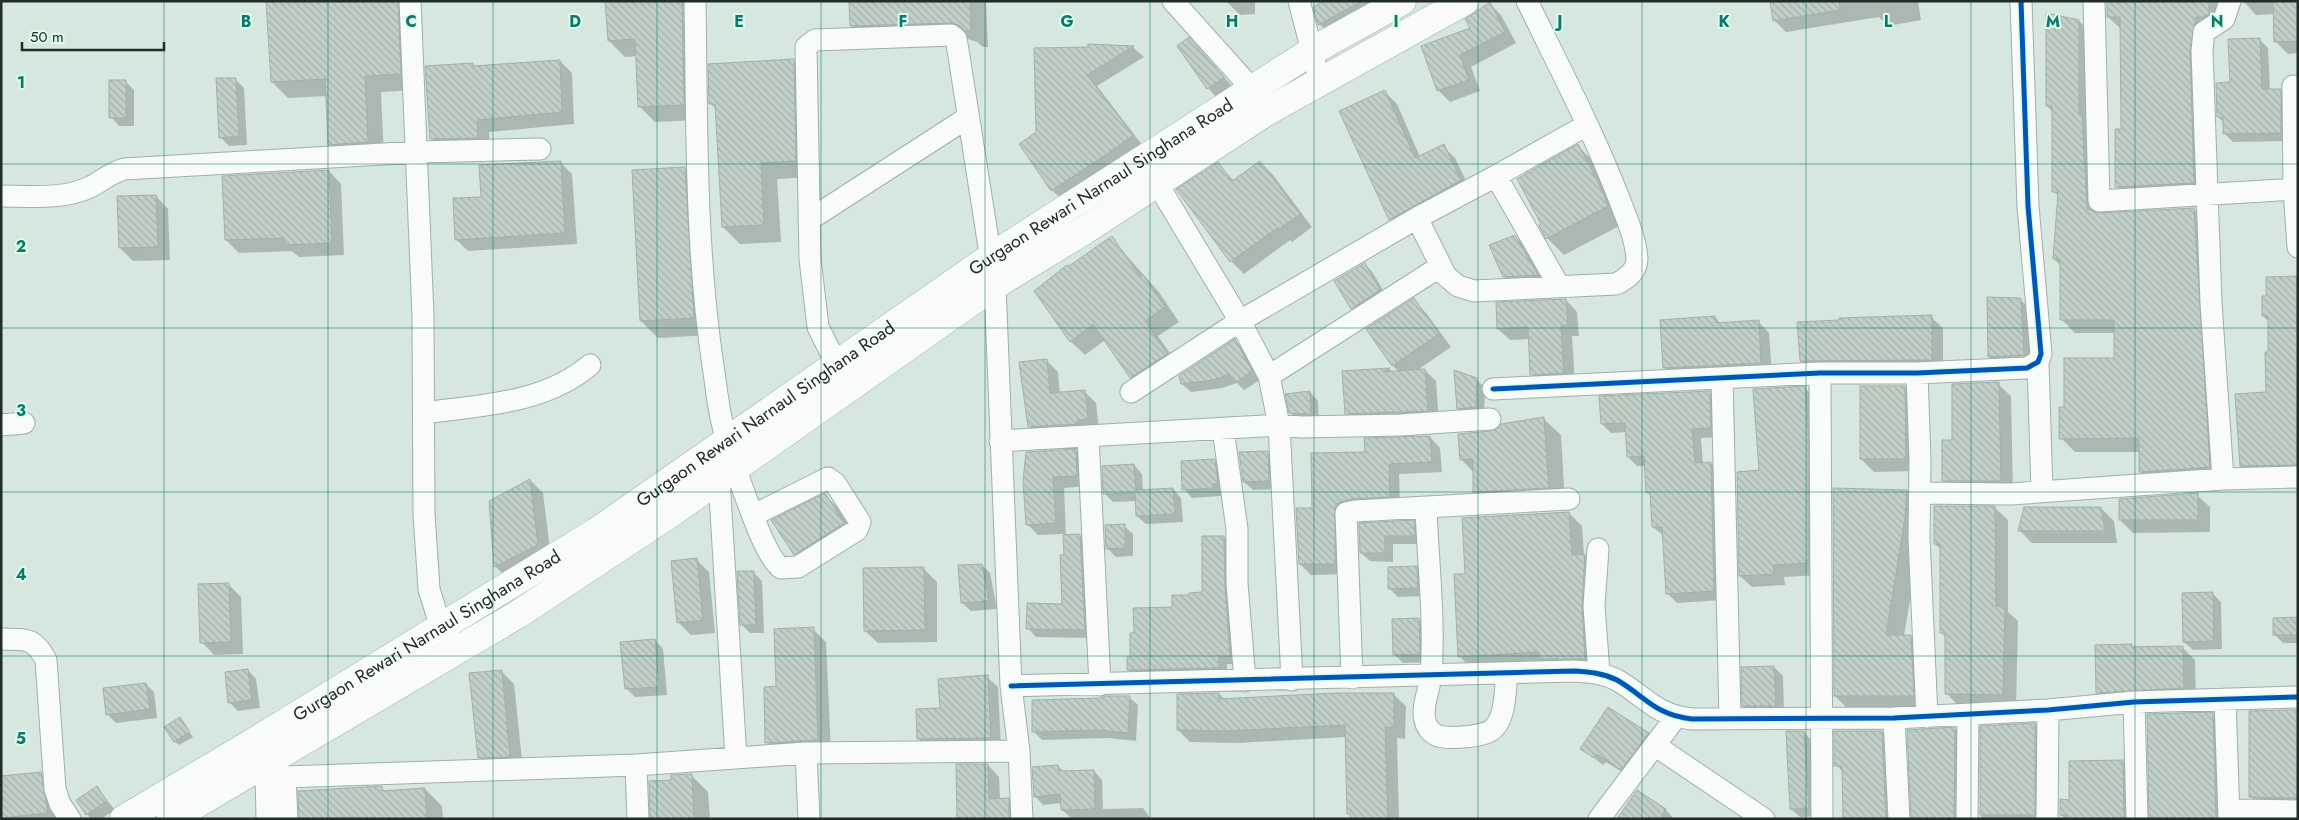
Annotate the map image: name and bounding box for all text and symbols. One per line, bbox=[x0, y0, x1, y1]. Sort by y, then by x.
text: B bbox=[241, 10, 251, 33]
text: C bbox=[405, 10, 417, 33]
text: D bbox=[569, 10, 581, 33]
text: E bbox=[734, 10, 744, 33]
text: F bbox=[899, 10, 907, 33]
text: G bbox=[1060, 10, 1074, 33]
text: H bbox=[1226, 10, 1238, 33]
text: I bbox=[1393, 10, 1399, 33]
text: J bbox=[1554, 10, 1563, 33]
text: K bbox=[1718, 10, 1730, 33]
text: L bbox=[1884, 10, 1893, 33]
text: M bbox=[2046, 10, 2060, 33]
text: N bbox=[2211, 10, 2223, 33]
scale bar bbox=[22, 20, 165, 52]
text: 50 m bbox=[30, 26, 64, 48]
text: 1 bbox=[17, 71, 25, 94]
street label: Gurgaon Rewari Narnaul Singhana Road bbox=[963, 92, 1238, 282]
text: 2 bbox=[16, 235, 26, 258]
street label: Gurgaon Rewari Narnaul Singhana Road bbox=[631, 315, 900, 513]
text: 3 bbox=[16, 399, 26, 422]
street label: Gurgaon Rewari Narnaul Singhana Road bbox=[288, 544, 566, 728]
text: 4 bbox=[15, 563, 27, 586]
text: 5 bbox=[16, 727, 26, 750]

